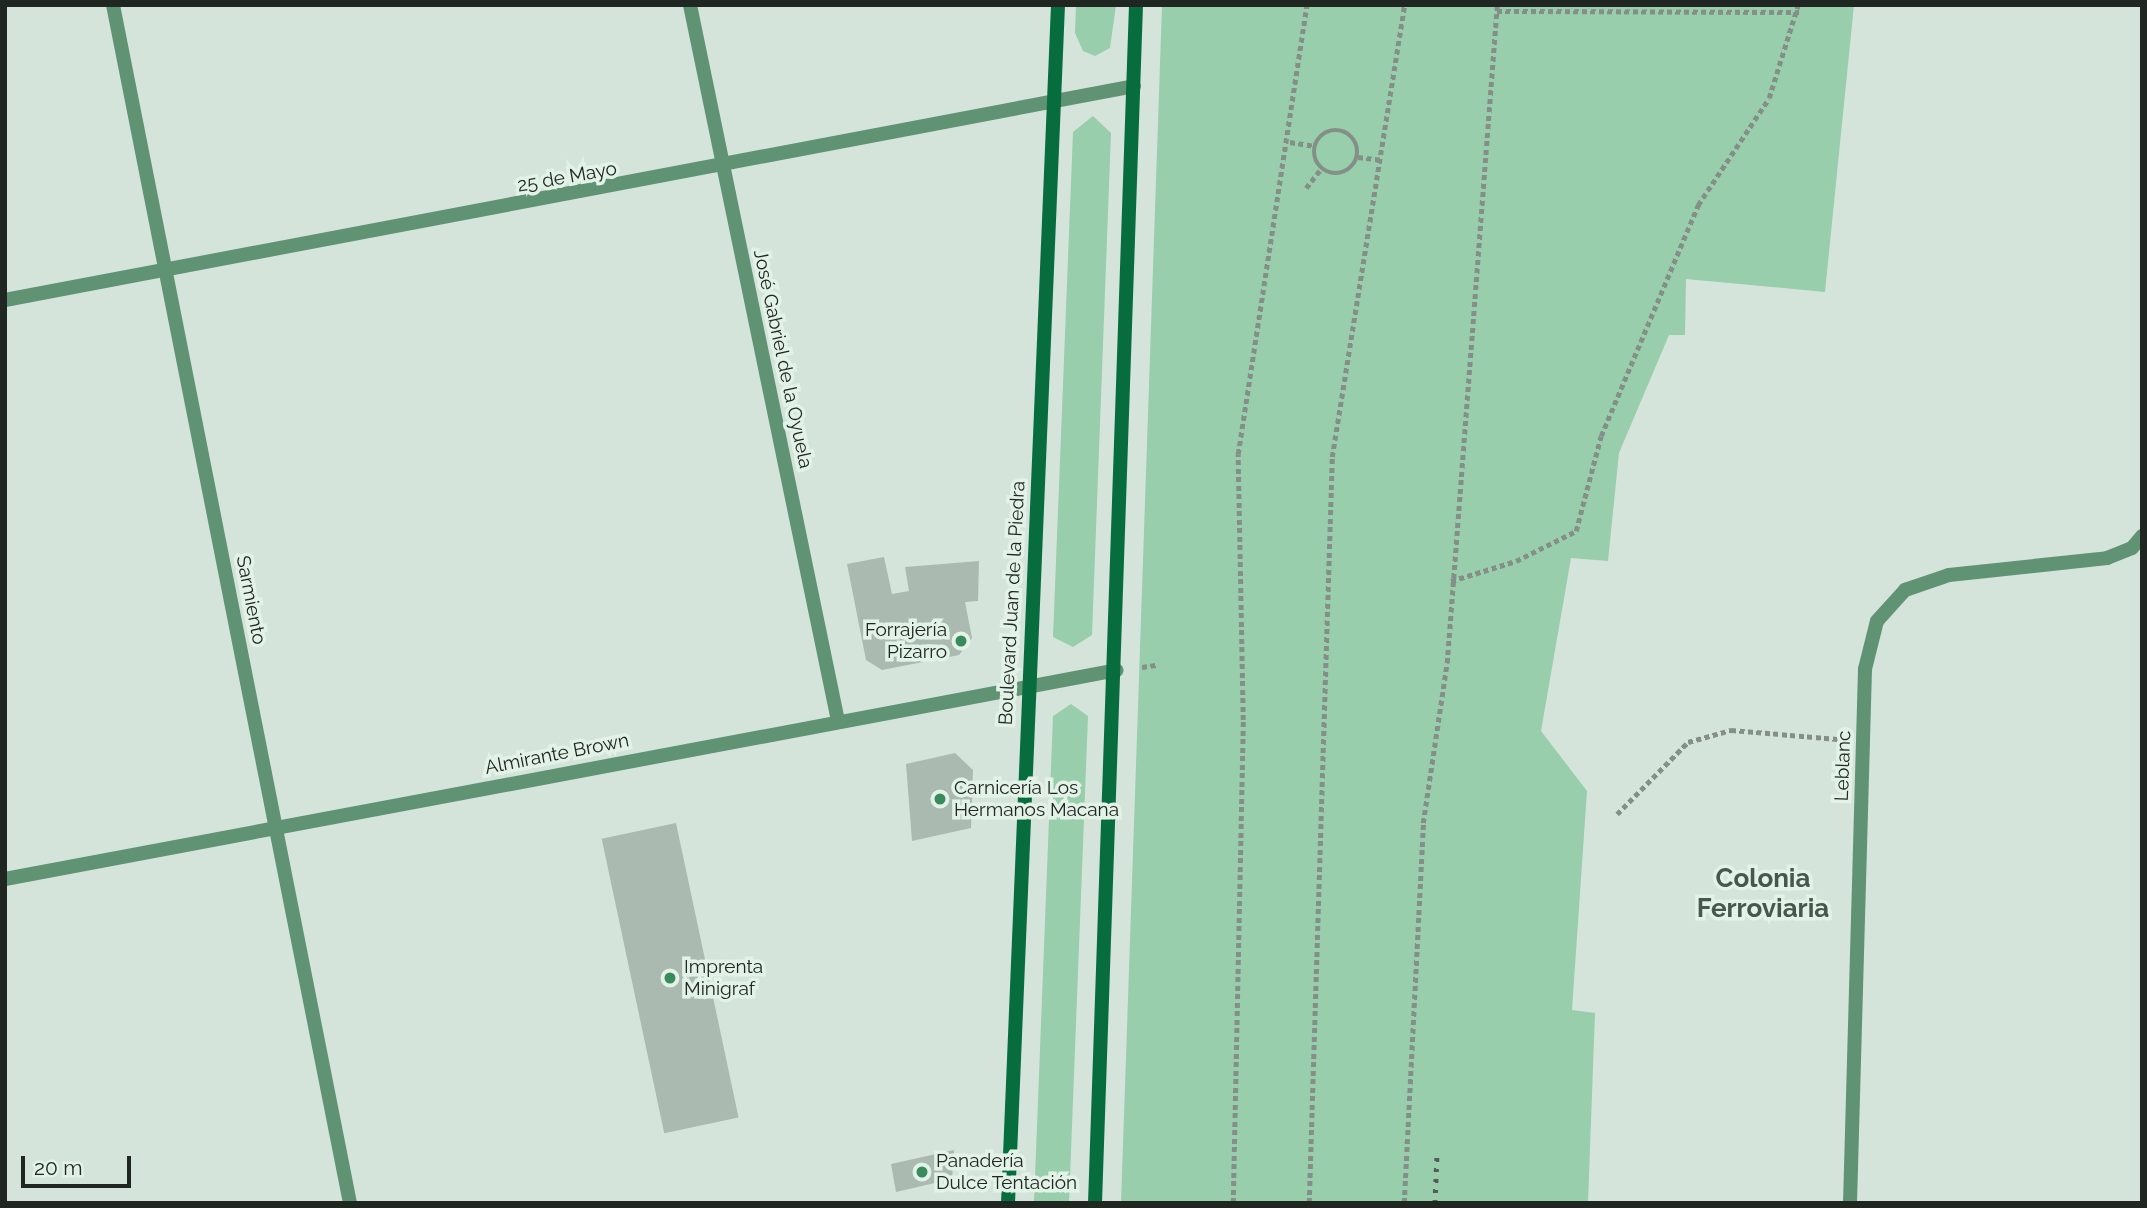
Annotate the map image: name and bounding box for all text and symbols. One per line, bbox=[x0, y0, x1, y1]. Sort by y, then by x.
street label: 25 de Mayo bbox=[515, 157, 619, 197]
street label: José Gabriel de la Oyuela bbox=[749, 247, 817, 471]
street label: Boulevard Juan de la Piedra bbox=[994, 480, 1030, 726]
street label: Sarmiento bbox=[231, 554, 271, 646]
place label: Forrajería Pizarro bbox=[865, 619, 947, 663]
marker: Forrajería Pizarro bbox=[953, 633, 969, 649]
street label: Almirante Brown bbox=[483, 729, 631, 779]
street label: Leblanc bbox=[1830, 730, 1856, 802]
place label: Carnicería Los Hermanos Macana bbox=[954, 777, 1119, 821]
marker: Carnicería Los Hermanos Macana bbox=[932, 791, 948, 807]
district label: Colonia Ferroviaria bbox=[1697, 863, 1829, 924]
place label: Imprenta Minigraf bbox=[684, 956, 763, 1000]
marker: Imprenta Minigraf bbox=[662, 970, 678, 986]
scale bar bbox=[24, 1142, 135, 1186]
place label: Panadería Dulce Tentación bbox=[936, 1150, 1078, 1194]
text: 20 m bbox=[34, 1155, 82, 1180]
marker: Panadería Dulce Tentación bbox=[914, 1164, 930, 1180]

